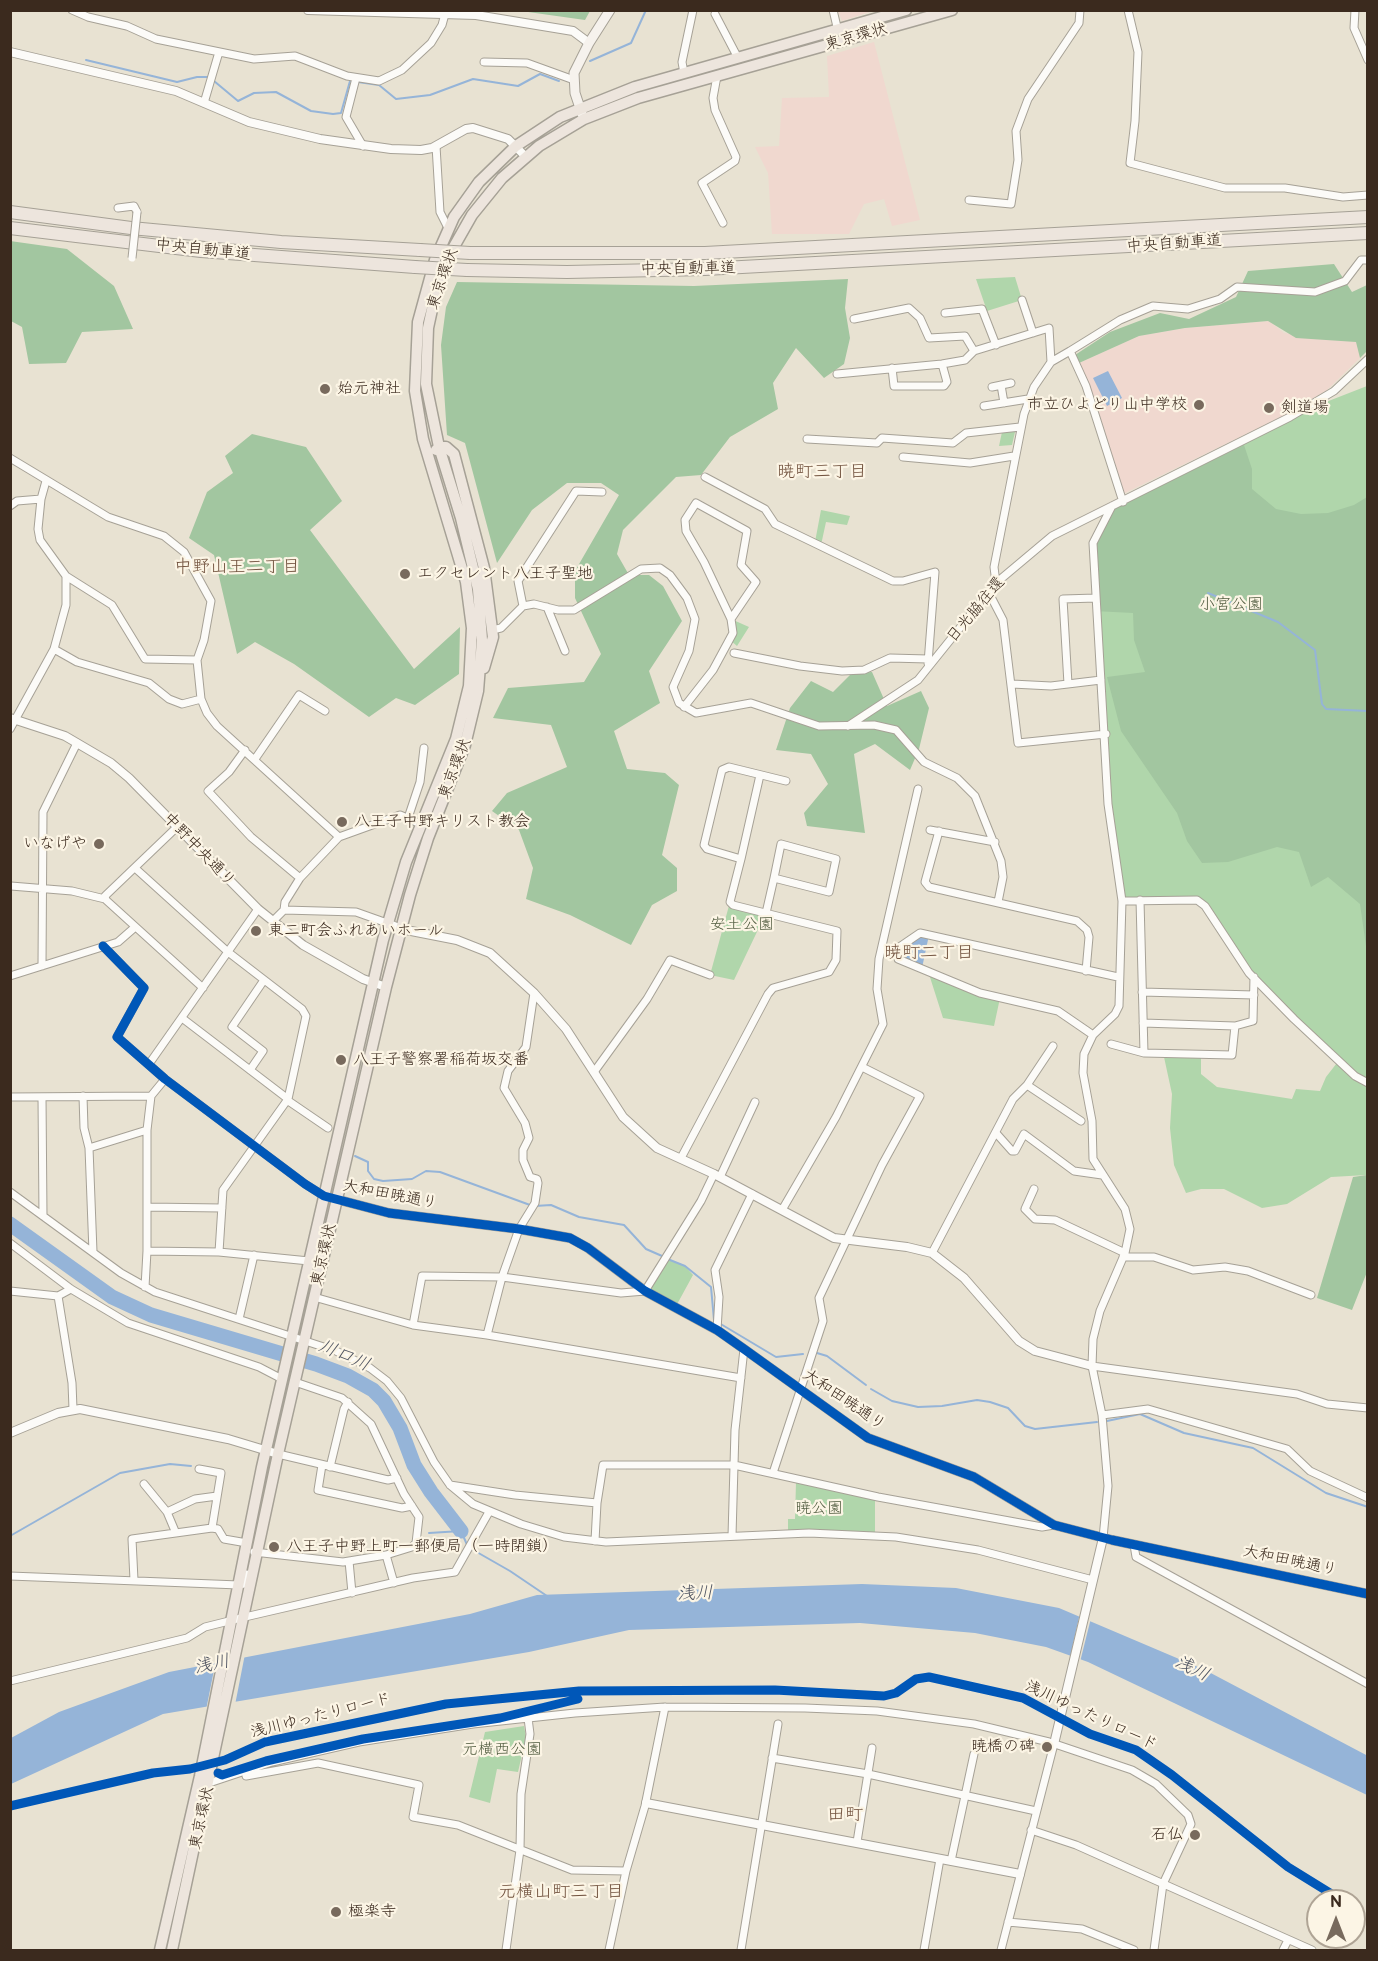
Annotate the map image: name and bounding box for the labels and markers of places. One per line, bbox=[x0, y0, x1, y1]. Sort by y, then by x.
place label: 始元神社 bbox=[337, 379, 401, 399]
marker: 始元神社 bbox=[318, 382, 332, 396]
place label: 市立ひよどり山中学校 bbox=[1027, 395, 1187, 415]
marker: 市立ひよどり山中学校 bbox=[1192, 398, 1206, 412]
place label: 剣道場 bbox=[1281, 398, 1329, 418]
marker: 剣道場 bbox=[1262, 401, 1276, 415]
place label: エクセレント八王子聖地 bbox=[417, 564, 593, 584]
marker: エクセレント八王子聖地 bbox=[398, 567, 412, 581]
place label: 八王子中野キリスト教会 bbox=[354, 812, 530, 832]
marker: 八王子中野キリスト教会 bbox=[335, 815, 349, 829]
place label: いなげや bbox=[23, 834, 87, 854]
marker: いなげや bbox=[92, 837, 106, 851]
place label: 東二町会ふれあいホール bbox=[268, 921, 444, 941]
marker: 東二町会ふれあいホール bbox=[249, 924, 263, 938]
place label: 八王子警察署稲荷坂交番 bbox=[353, 1050, 529, 1070]
marker: 八王子警察署稲荷坂交番 bbox=[334, 1053, 348, 1067]
place label: 八王子中野上町一郵便局（一時閉鎖） bbox=[286, 1537, 558, 1557]
marker: 八王子中野上町一郵便局（一時閉鎖） bbox=[267, 1540, 281, 1554]
place label: 暁橋の碑 bbox=[971, 1737, 1035, 1757]
marker: 暁橋の碑 bbox=[1040, 1740, 1054, 1754]
place label: 石仏 bbox=[1151, 1825, 1183, 1845]
marker: 石仏 bbox=[1188, 1828, 1202, 1842]
place label: 極楽寺 bbox=[348, 1902, 396, 1922]
marker: 極楽寺 bbox=[329, 1905, 343, 1919]

